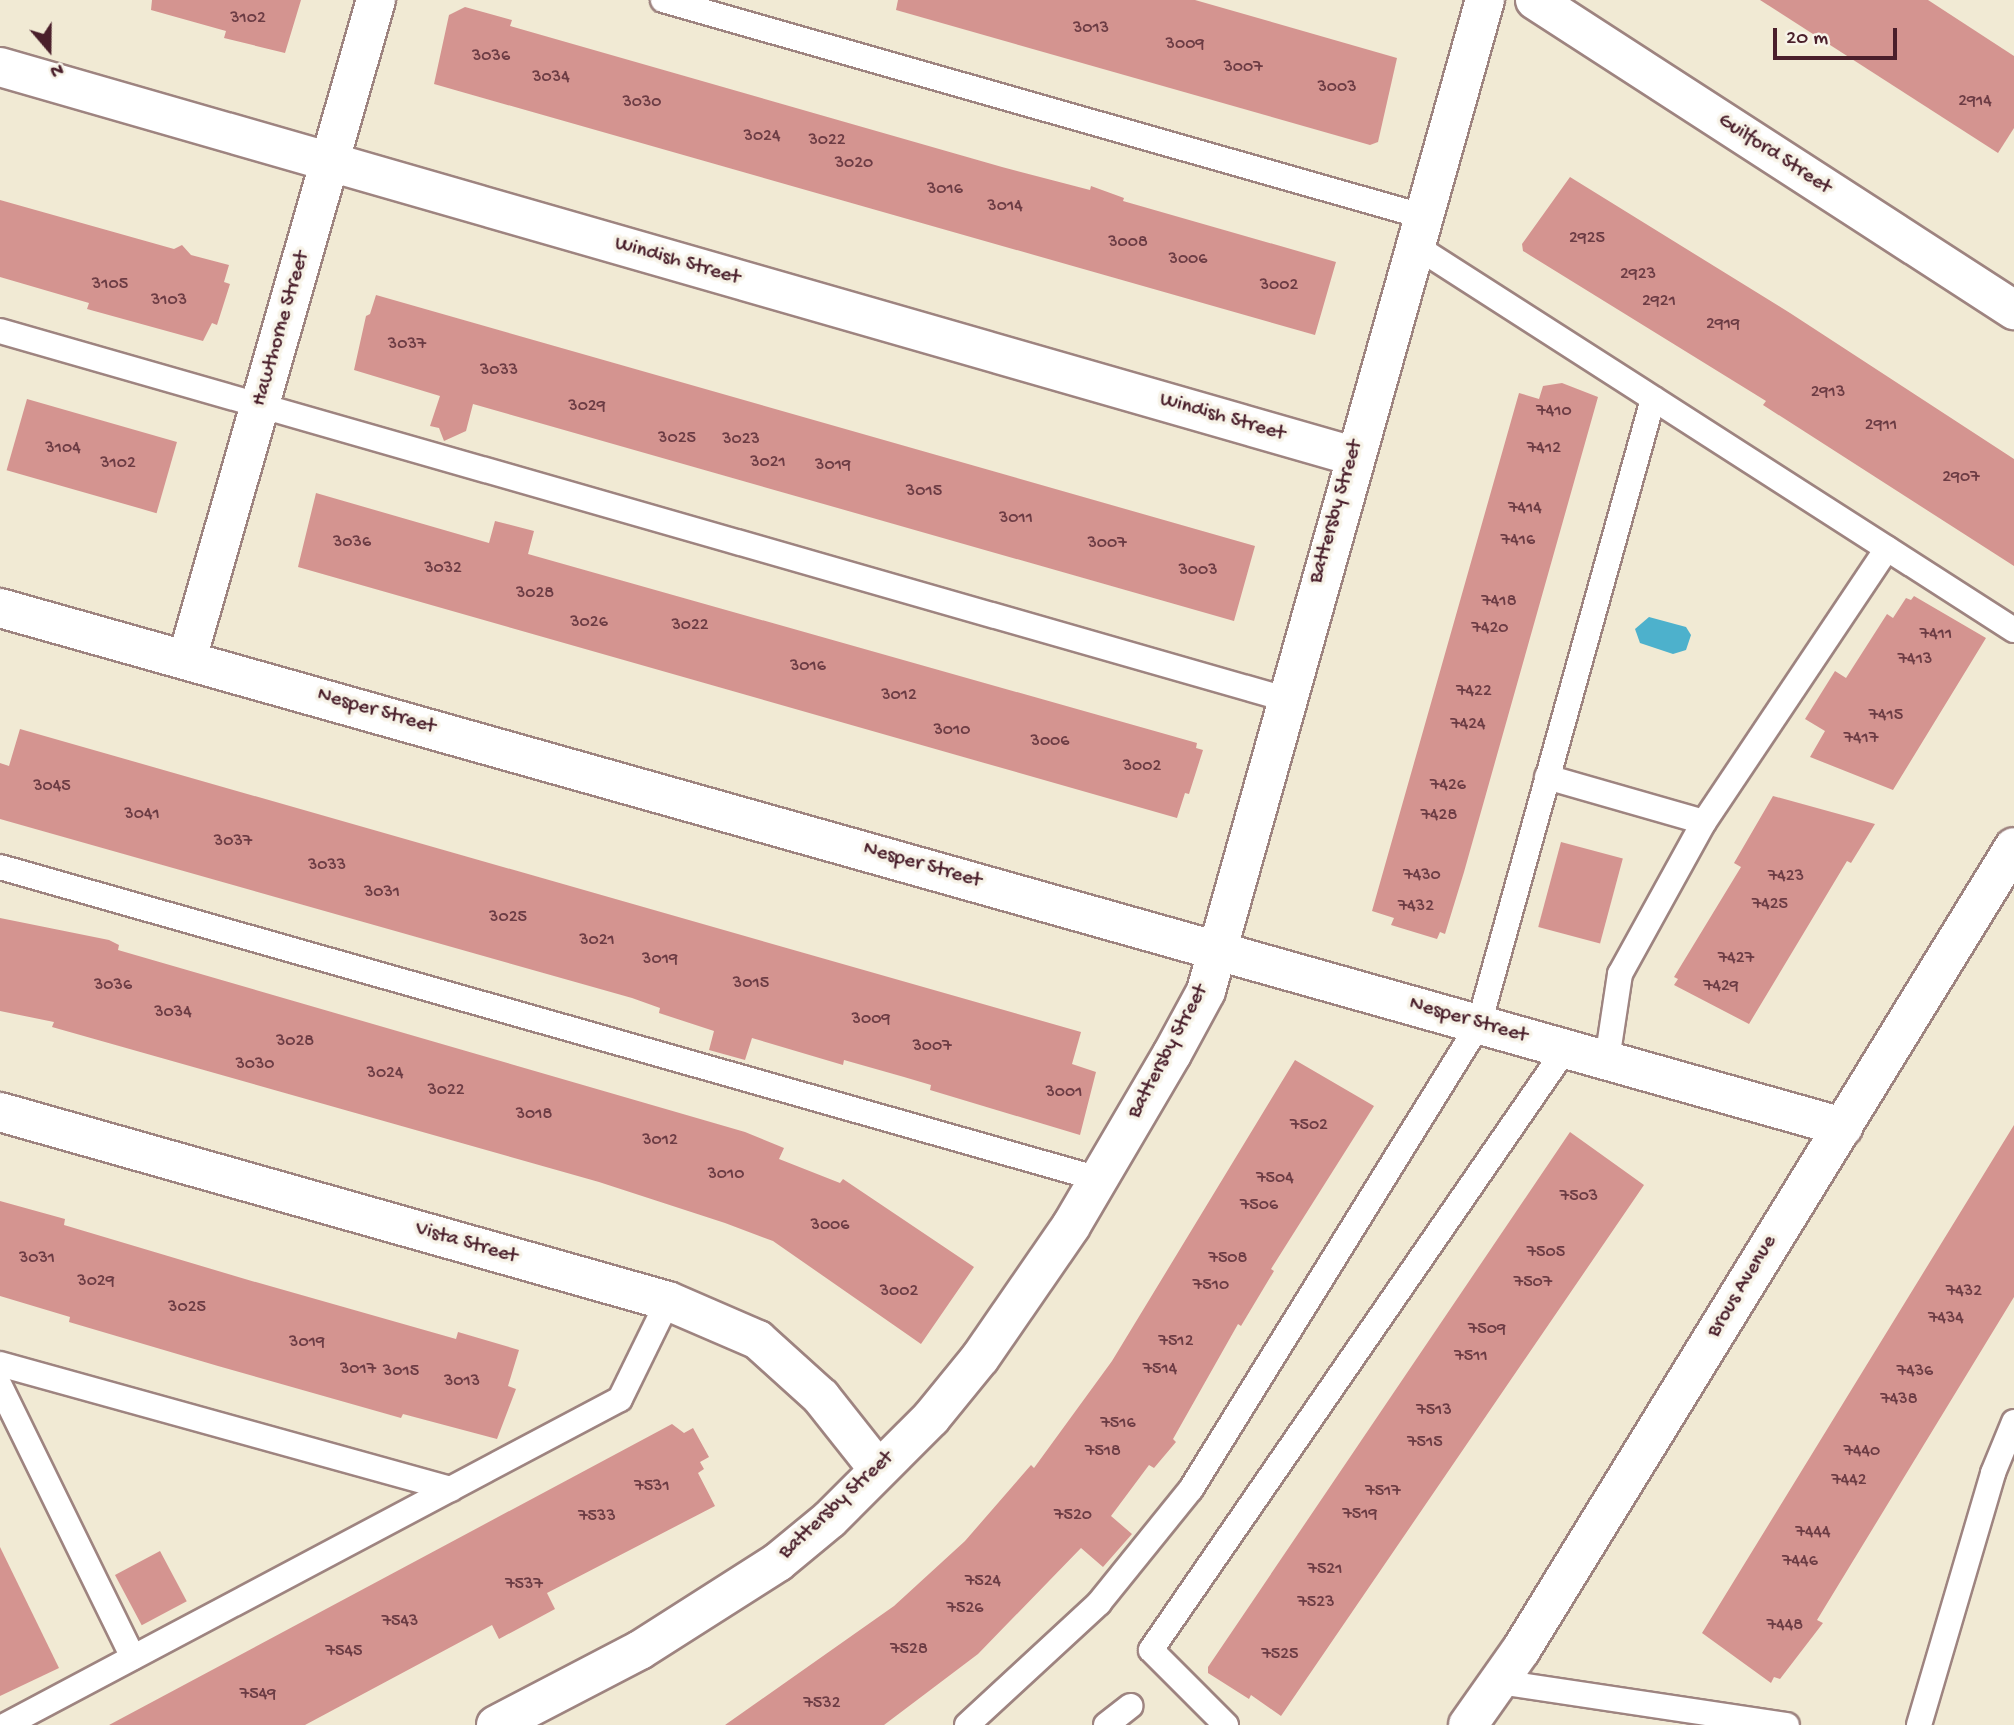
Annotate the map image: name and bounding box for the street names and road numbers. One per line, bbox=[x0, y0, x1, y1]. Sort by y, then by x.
street label: Guilford Street bbox=[1712, 109, 1836, 201]
street label: Windish Street bbox=[611, 232, 743, 292]
street label: Hawthorne Street bbox=[248, 249, 316, 409]
street label: Windish Street bbox=[1156, 388, 1288, 448]
street label: Battersby Street bbox=[1305, 437, 1369, 587]
street label: Nesper Street bbox=[314, 683, 438, 741]
street label: Nesper Street bbox=[860, 837, 984, 895]
street label: Battersby Street bbox=[1123, 981, 1215, 1123]
street label: Nesper Street bbox=[1406, 992, 1530, 1050]
street label: Vista Street bbox=[412, 1217, 520, 1271]
street label: Brous Avenue bbox=[1703, 1231, 1783, 1343]
street label: Battersby Street bbox=[774, 1446, 900, 1566]

